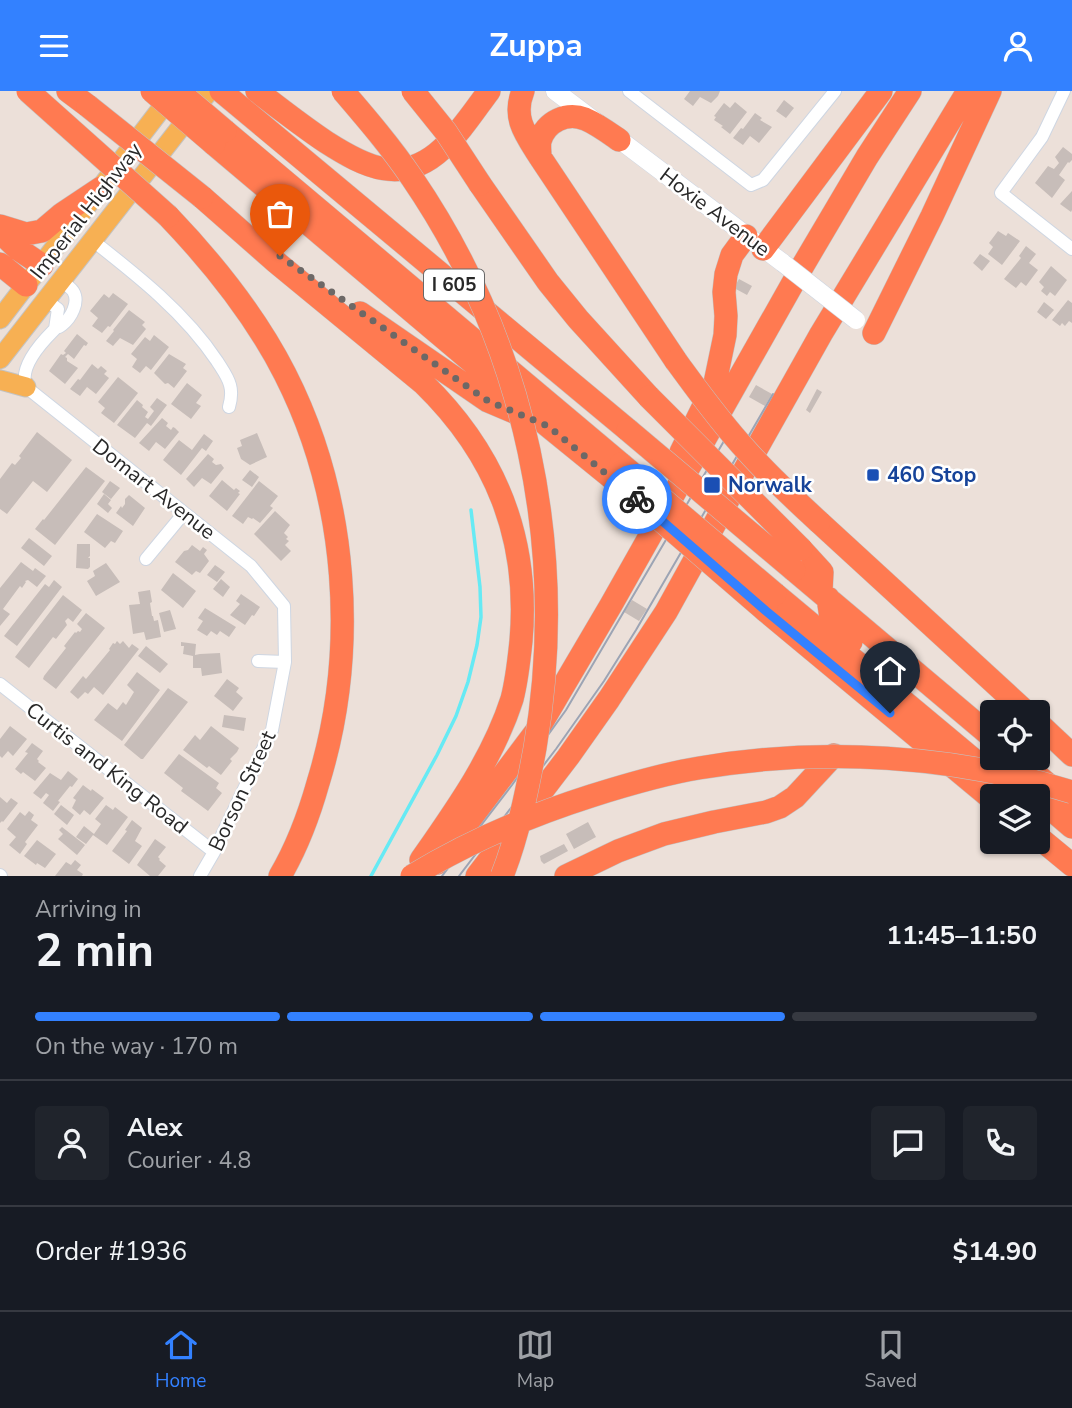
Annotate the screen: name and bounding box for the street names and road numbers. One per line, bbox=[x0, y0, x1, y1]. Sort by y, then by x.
street label: Imperial Highway bbox=[24, 137, 148, 285]
street label: Hoxie Avenue bbox=[654, 161, 776, 263]
road number: I 605 bbox=[424, 269, 484, 301]
street label: Domart Avenue bbox=[87, 432, 221, 546]
street label: Curtis and King Road bbox=[20, 696, 194, 840]
street label: Borson Street bbox=[202, 726, 282, 856]

